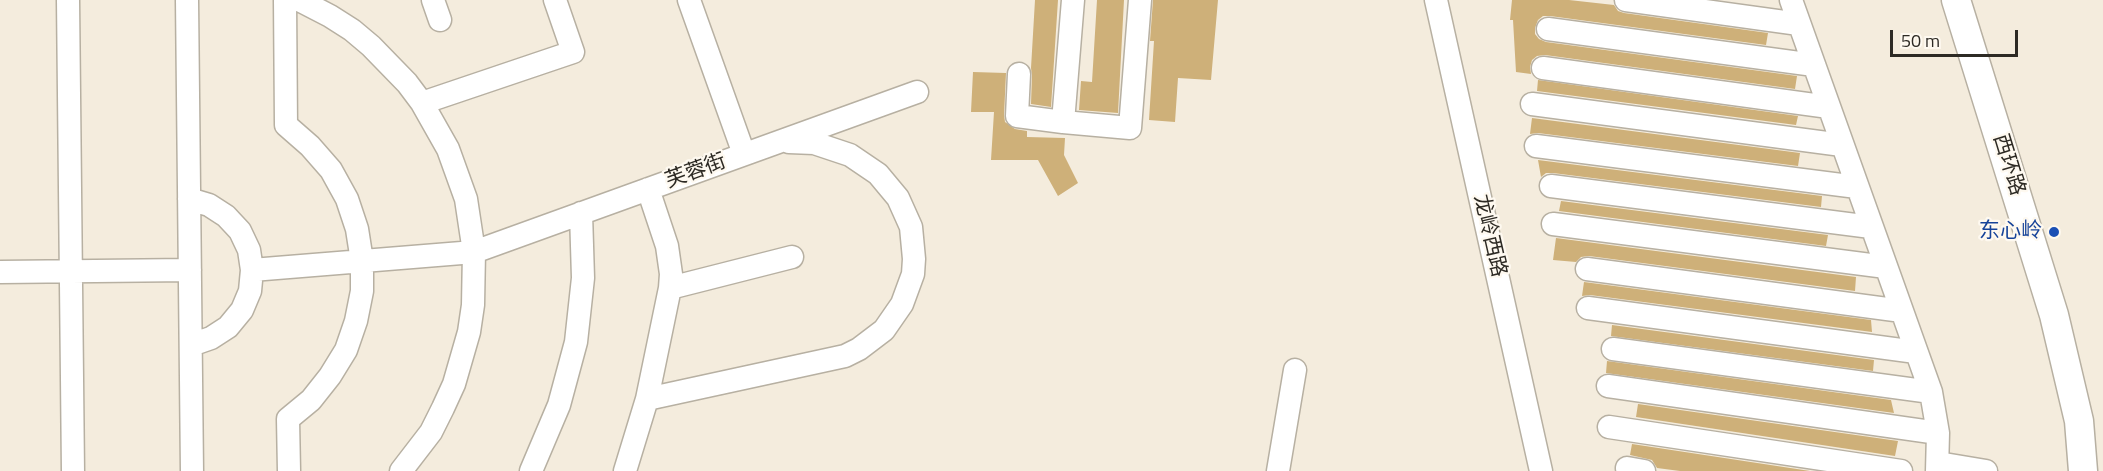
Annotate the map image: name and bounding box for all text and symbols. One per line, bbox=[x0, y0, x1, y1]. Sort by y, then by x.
scale bar bbox=[1893, 18, 2020, 56]
text: 50 m bbox=[1901, 27, 1940, 54]
street label: 西环路 bbox=[1987, 131, 2029, 199]
street label: 芙蓉街 bbox=[662, 149, 730, 195]
street label: 龙岭西路 bbox=[1467, 192, 1511, 280]
place label: 东心岭 bbox=[1979, 219, 2042, 245]
marker: 东心岭 bbox=[2047, 225, 2061, 239]

